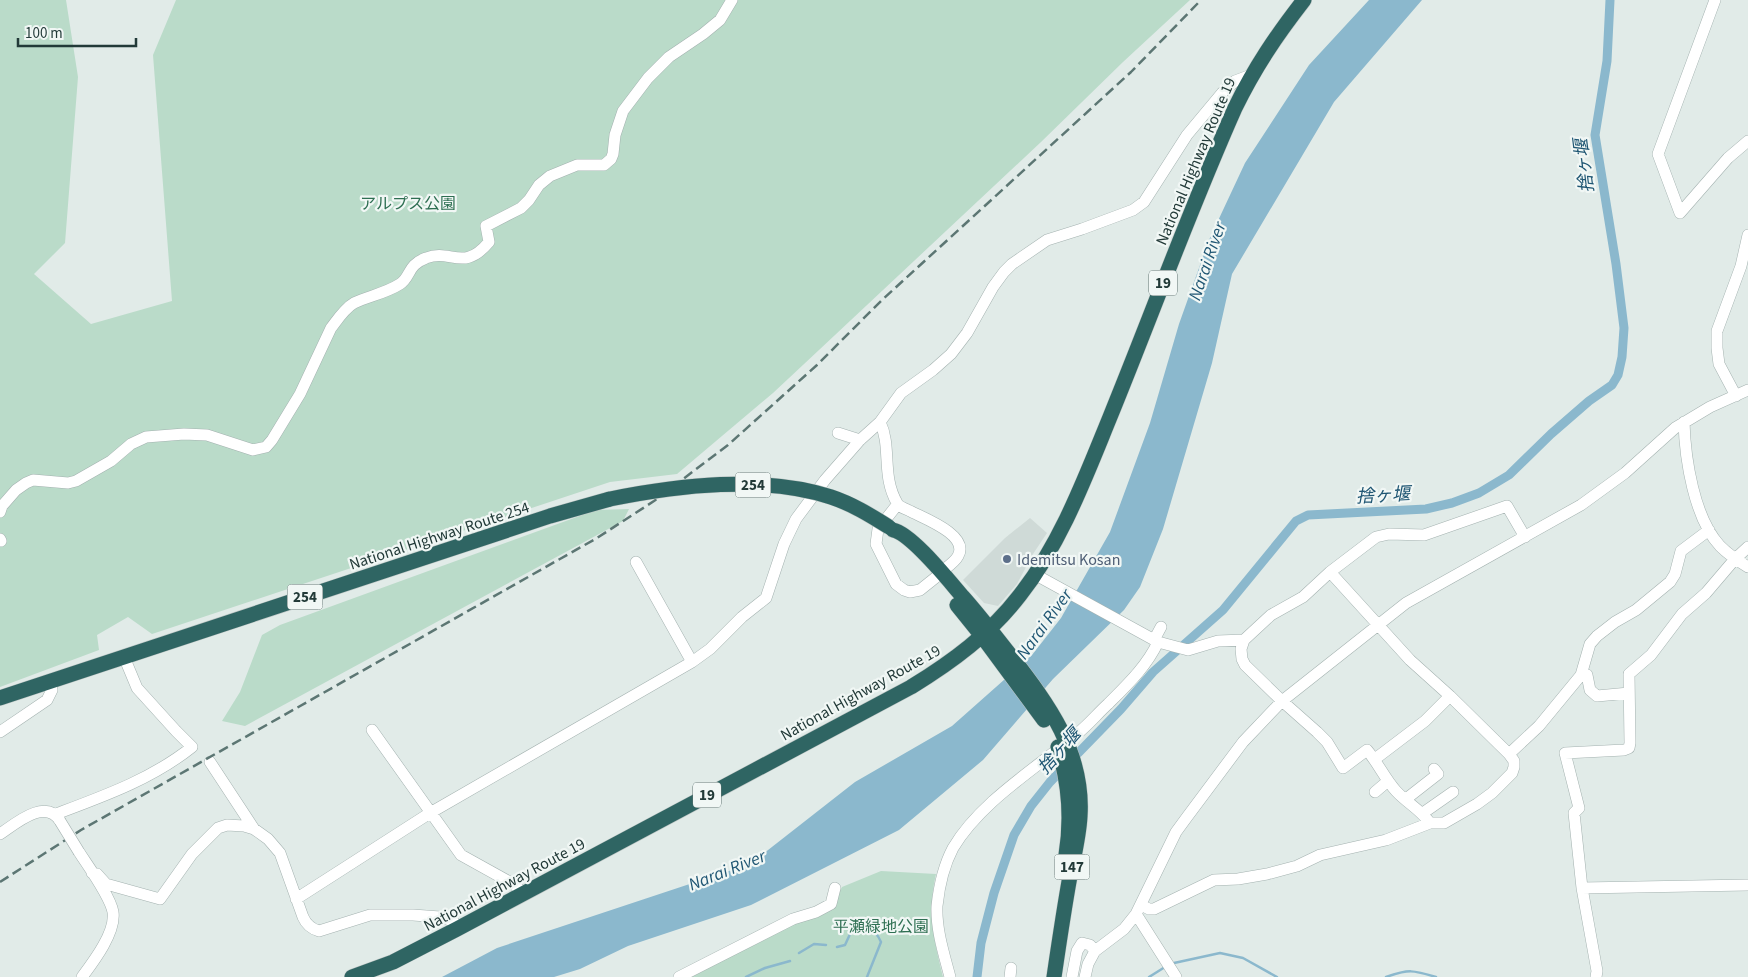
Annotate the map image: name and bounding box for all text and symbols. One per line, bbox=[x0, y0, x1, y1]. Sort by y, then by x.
scale bar bbox=[18, 15, 135, 47]
text: 100 m bbox=[25, 23, 63, 44]
street label: National Highway Route 19 bbox=[1151, 74, 1241, 249]
water label: 捨ヶ堰 bbox=[1568, 135, 1600, 194]
park label: アルプス公園 bbox=[360, 193, 456, 215]
water label: Narai River bbox=[1182, 218, 1233, 304]
road number: 19 bbox=[1149, 270, 1177, 296]
road number: 254 bbox=[736, 472, 770, 498]
water label: 捨ヶ堰 bbox=[1355, 481, 1414, 509]
street label: National Highway Route 254 bbox=[346, 496, 532, 575]
place label: Idemitsu Kosan bbox=[1017, 549, 1120, 571]
marker: Idemitsu Kosan bbox=[1001, 553, 1013, 565]
water label: Narai River bbox=[1010, 583, 1079, 665]
road number: 254 bbox=[288, 584, 322, 610]
street label: National Highway Route 19 bbox=[776, 640, 945, 746]
water label: 捨ヶ堰 bbox=[1032, 721, 1089, 780]
road number: 19 bbox=[693, 782, 721, 808]
street label: National Highway Route 19 bbox=[420, 833, 589, 937]
water label: Narai River bbox=[685, 843, 770, 897]
road number: 147 bbox=[1054, 854, 1090, 880]
park label: 平瀬緑地公園 bbox=[833, 916, 929, 938]

